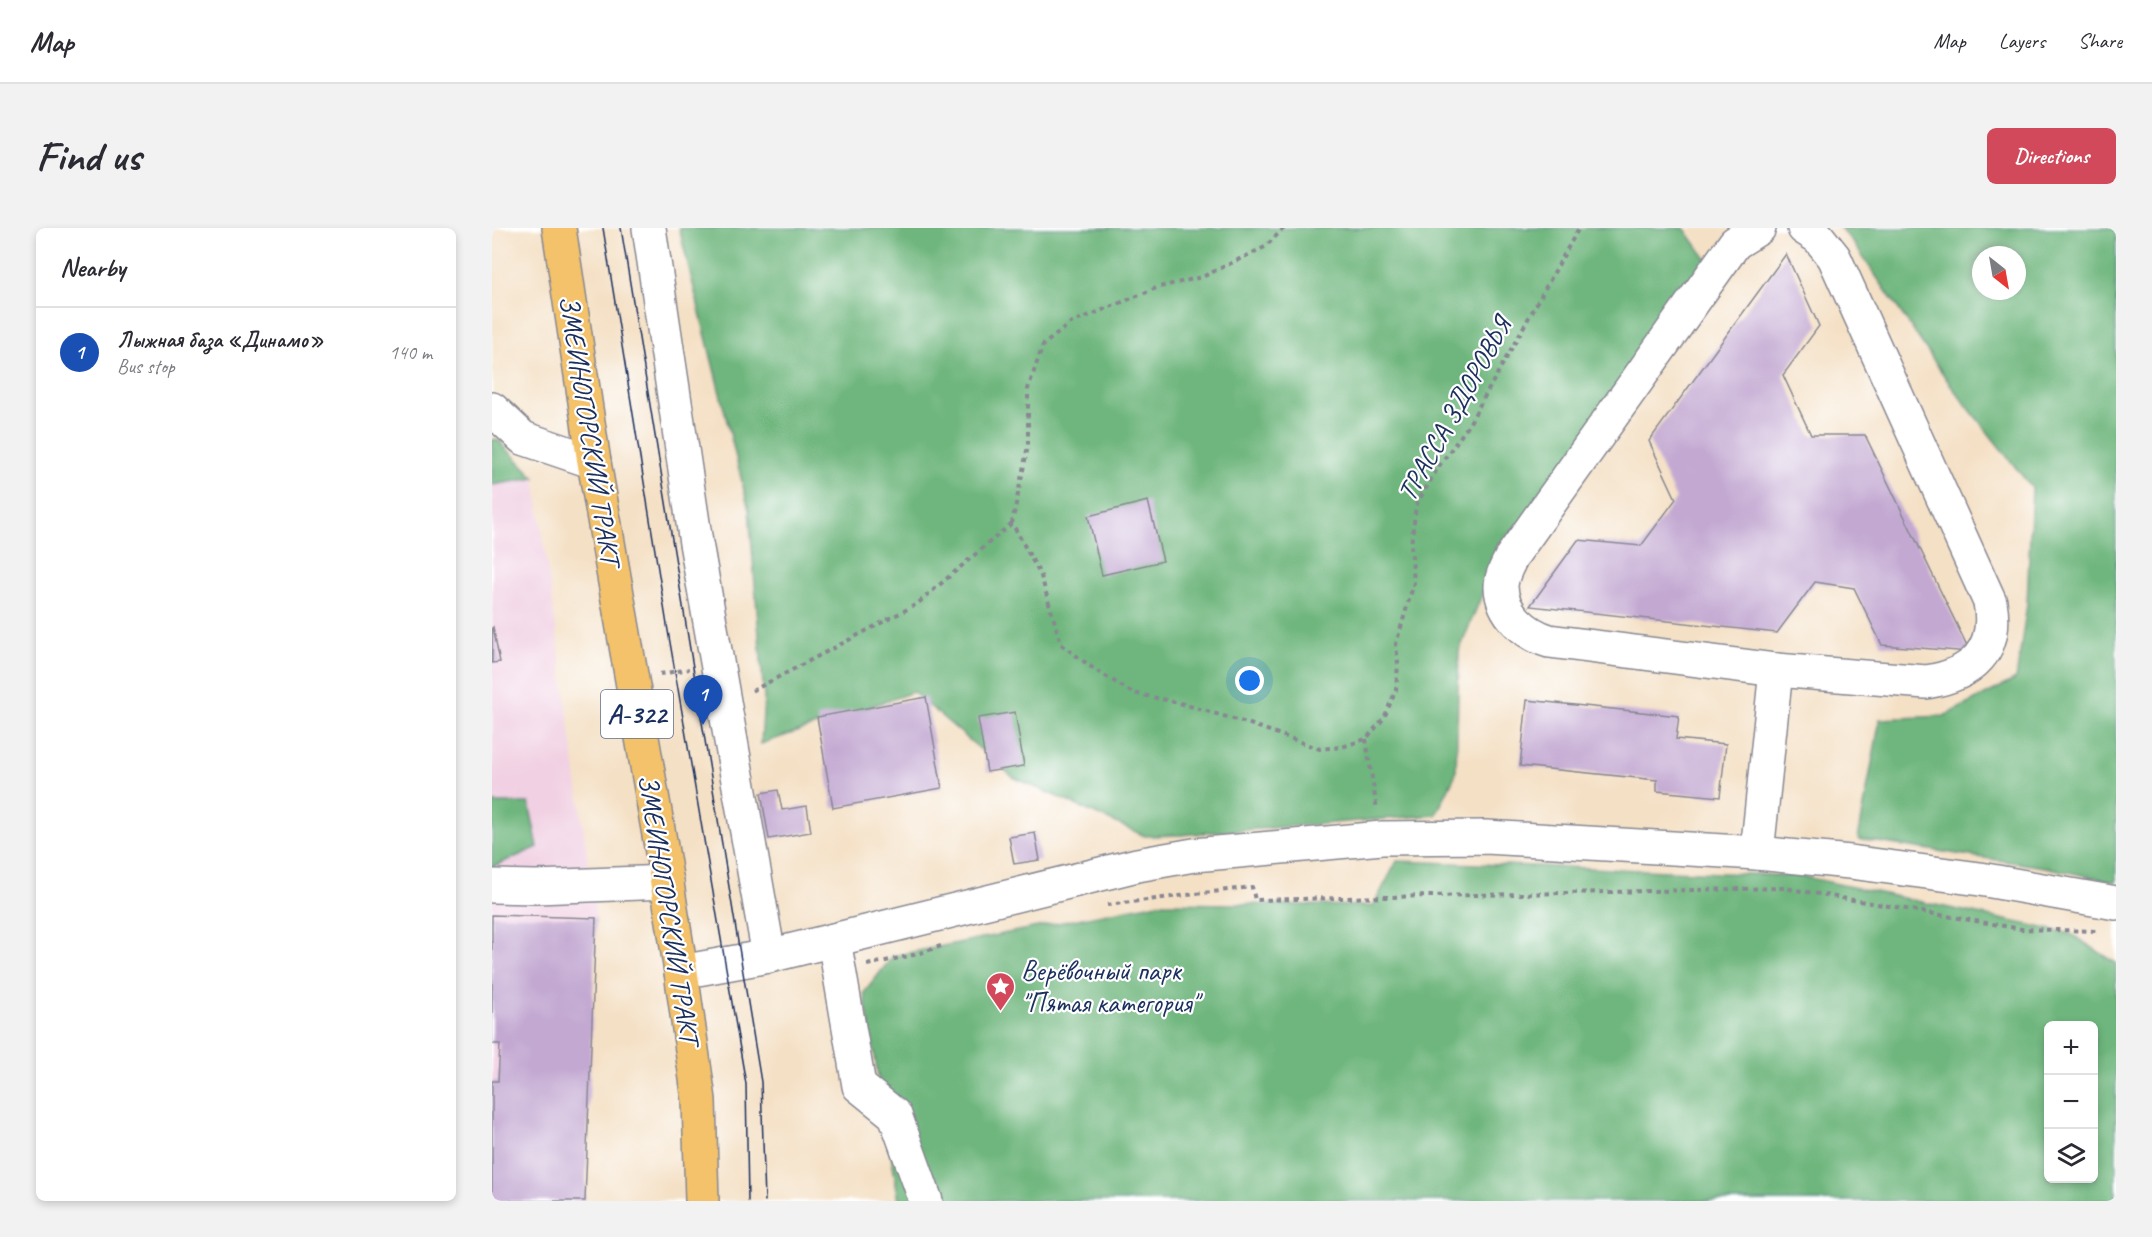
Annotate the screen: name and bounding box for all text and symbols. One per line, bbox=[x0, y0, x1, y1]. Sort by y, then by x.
text: Map bbox=[30, 24, 73, 59]
text: Map bbox=[1933, 28, 1966, 54]
text: Layers bbox=[1999, 28, 2045, 54]
text: Share bbox=[2078, 28, 2122, 54]
button: Directions bbox=[1987, 128, 2116, 184]
text: Find us bbox=[36, 130, 141, 183]
north arrow bbox=[1972, 246, 2026, 300]
text: Nearby bbox=[60, 251, 125, 284]
street label: ЗМЕИНОГОРСКИЙ ТРАКТ bbox=[551, 293, 630, 573]
street label: ТРАССА ЗДОРОВЬЯ bbox=[1389, 308, 1521, 507]
text: Лыжная база «Динамо» bbox=[117, 326, 324, 354]
text: 1 bbox=[75, 340, 84, 365]
text: 140 m bbox=[389, 340, 432, 365]
text: Bus stop bbox=[117, 354, 175, 379]
your location bbox=[1235, 666, 1264, 695]
pin: 1 bbox=[684, 676, 722, 725]
road number: А-322 bbox=[601, 690, 673, 738]
street label: ЗМЕИНОГОРСКИЙ ТРАКТ bbox=[630, 772, 709, 1052]
place label: Верёвочный парк "Пятая категория" bbox=[1021, 953, 1203, 1020]
place icon: Верёвочный парк "Пятая категория" bbox=[984, 970, 1016, 1012]
map controls bbox=[2044, 1021, 2098, 1183]
button: + bbox=[2044, 1021, 2098, 1075]
button: − bbox=[2044, 1075, 2098, 1129]
button: layers bbox=[2044, 1129, 2098, 1183]

